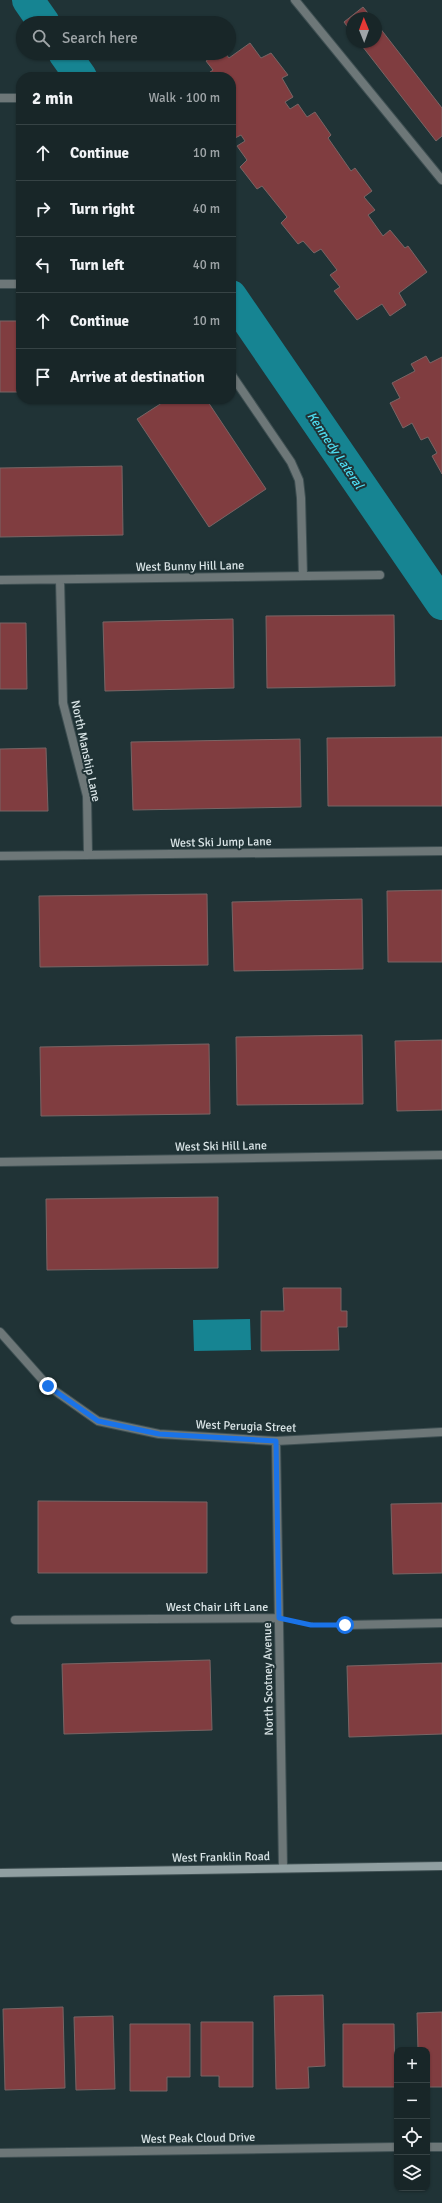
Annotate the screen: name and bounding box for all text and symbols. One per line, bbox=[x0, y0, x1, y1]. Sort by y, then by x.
north arrow bbox=[346, 12, 382, 48]
search box bbox=[16, 16, 236, 60]
icon: search bbox=[30, 27, 52, 49]
text: Search here bbox=[62, 29, 138, 47]
text: 2 min bbox=[32, 88, 73, 109]
text: Walk · 100 m bbox=[149, 90, 220, 106]
icon: ahead bbox=[32, 142, 54, 164]
text: Continue bbox=[70, 144, 129, 162]
text: 10 m bbox=[193, 145, 220, 161]
icon: right bbox=[32, 198, 54, 220]
text: Turn right bbox=[70, 200, 135, 218]
text: 40 m bbox=[193, 201, 220, 217]
icon: left bbox=[32, 254, 54, 276]
text: Turn left bbox=[70, 256, 124, 274]
text: 40 m bbox=[193, 257, 220, 273]
icon: ahead bbox=[32, 310, 54, 332]
text: Continue bbox=[70, 312, 129, 330]
text: 10 m bbox=[193, 313, 220, 329]
icon: arrive bbox=[32, 366, 54, 388]
text: Arrive at destination bbox=[70, 368, 205, 386]
water label: Kennedy Lateral bbox=[303, 409, 368, 493]
street label: West Bunny Hill Lane bbox=[136, 558, 244, 575]
street label: North Manship Lane bbox=[67, 699, 104, 803]
street label: West Ski Jump Lane bbox=[170, 834, 272, 851]
street label: West Ski Hill Lane bbox=[175, 1138, 267, 1155]
route end bbox=[39, 1377, 57, 1395]
street label: West Perugia Street bbox=[195, 1417, 297, 1436]
street label: West Chair Lift Lane bbox=[166, 1600, 268, 1615]
route start bbox=[336, 1616, 354, 1634]
street label: North Scotney Avenue bbox=[260, 1622, 277, 1736]
street label: West Franklin Road bbox=[172, 1849, 270, 1866]
map controls bbox=[394, 2047, 430, 2191]
button: + bbox=[394, 2047, 430, 2083]
button: − bbox=[394, 2083, 430, 2119]
button: locate bbox=[394, 2119, 430, 2155]
street label: West Peak Cloud Drive bbox=[141, 2130, 255, 2147]
button: layers bbox=[394, 2155, 430, 2191]

